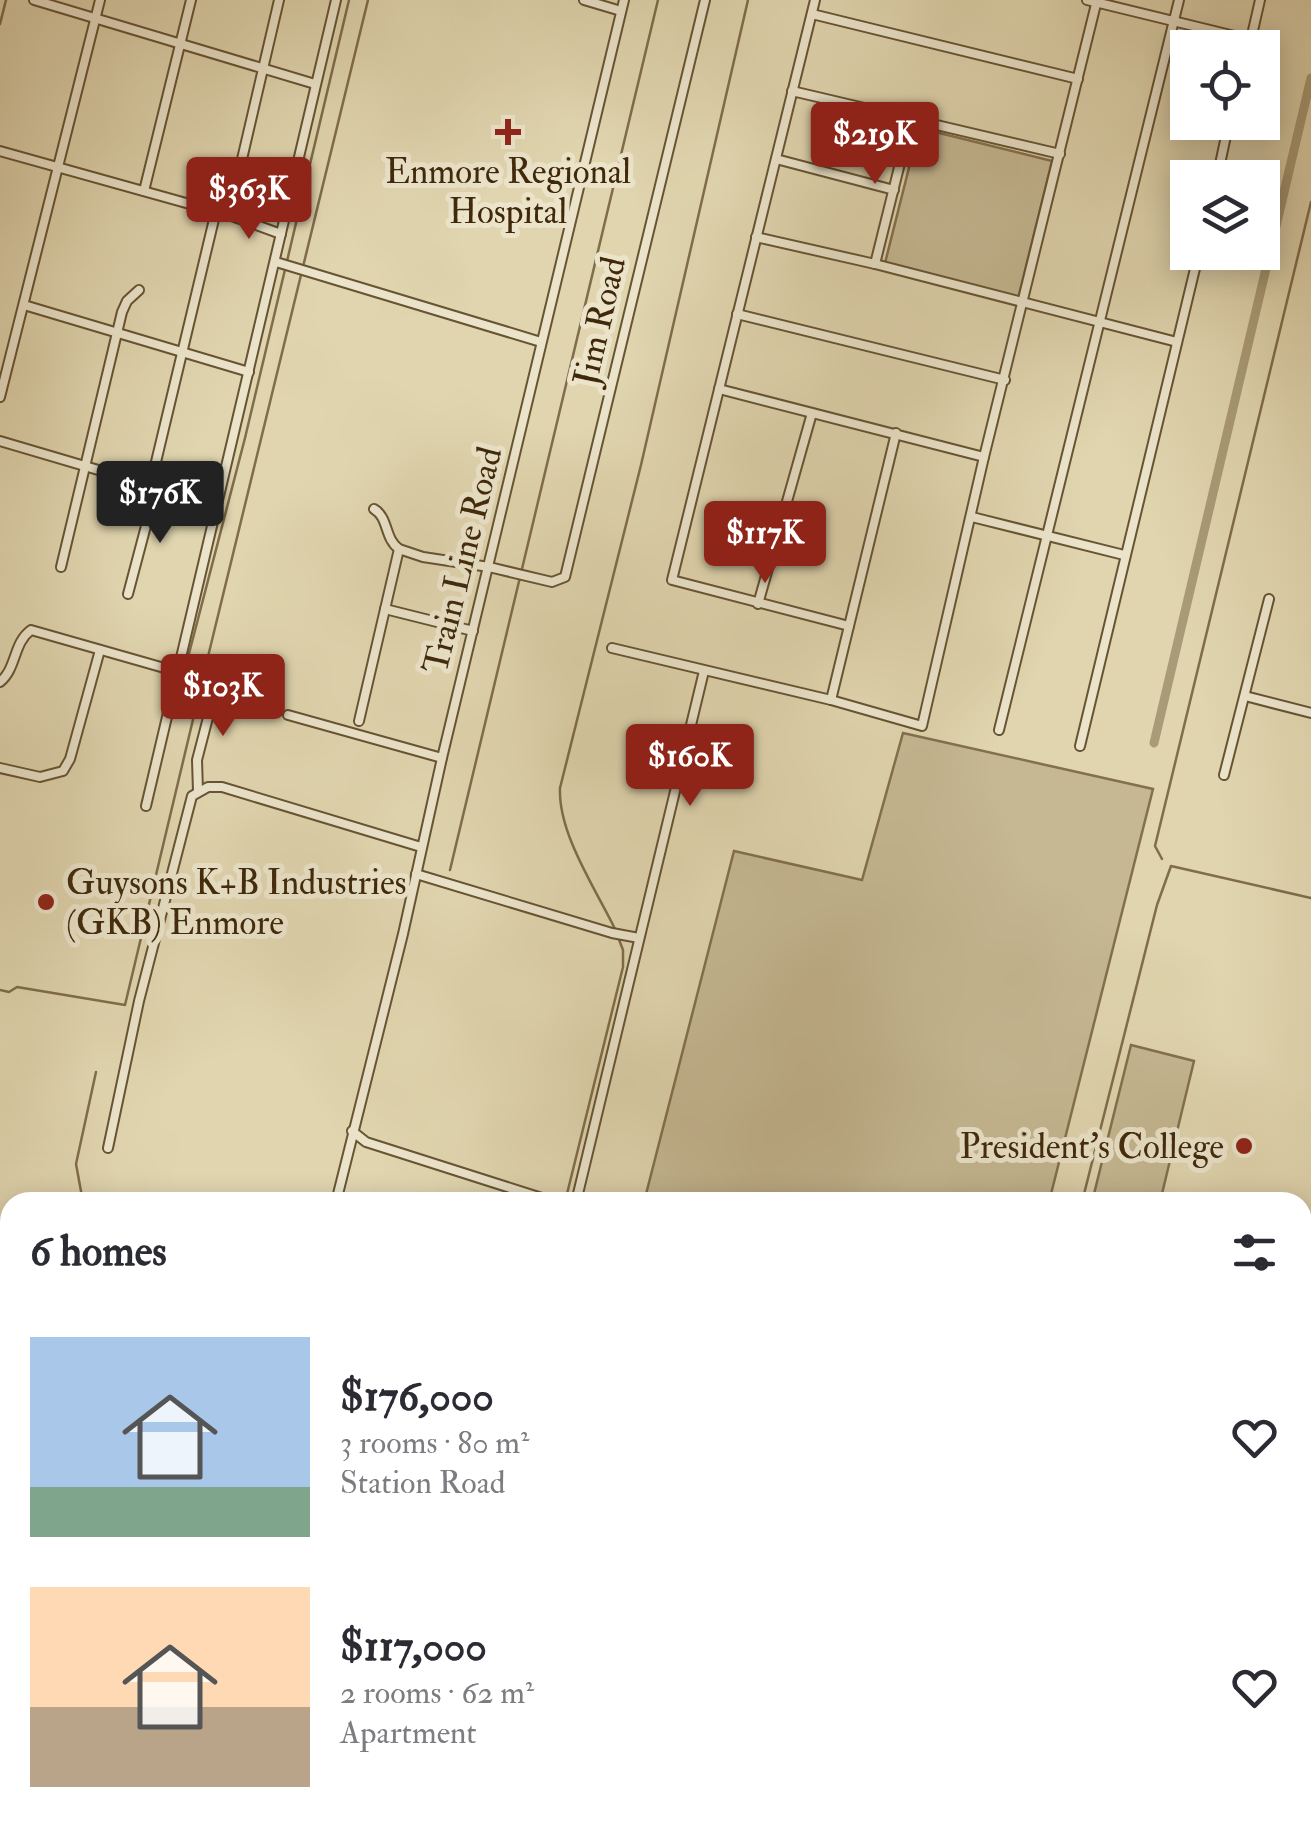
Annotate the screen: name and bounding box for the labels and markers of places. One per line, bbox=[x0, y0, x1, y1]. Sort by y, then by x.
pin: $219K bbox=[805, 102, 945, 187]
marker: Enmore Regional Hospital bbox=[495, 119, 521, 145]
place label: Enmore Regional Hospital bbox=[385, 150, 631, 234]
pin: $363K bbox=[179, 157, 319, 242]
pin: $176K bbox=[90, 461, 230, 546]
pin: $117K bbox=[695, 501, 835, 586]
pin: $103K bbox=[153, 654, 293, 739]
pin: $160K bbox=[620, 724, 760, 809]
place label: Guysons K+B Industries (GKB) Enmore bbox=[66, 861, 407, 945]
marker: Guysons K+B Industries (GKB) Enmore bbox=[35, 891, 57, 913]
place label: President's College bbox=[960, 1125, 1224, 1169]
marker: President's College bbox=[1233, 1135, 1255, 1157]

